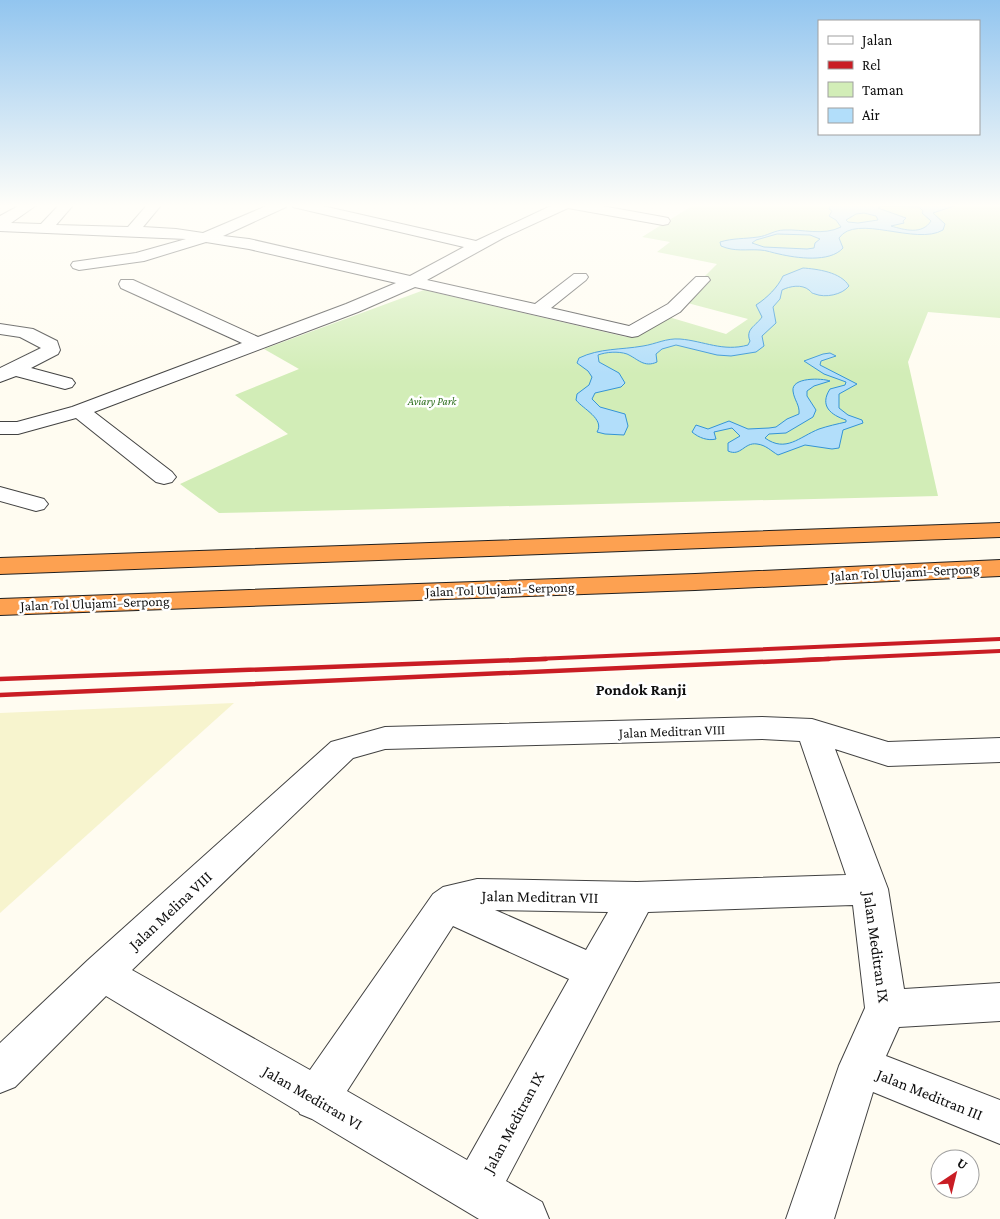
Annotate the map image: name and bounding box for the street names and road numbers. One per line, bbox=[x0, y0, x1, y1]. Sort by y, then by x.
street label: Jalan Tol Ulujami–Serpong bbox=[828, 560, 980, 585]
street label: Jalan Tol Ulujami–Serpong bbox=[423, 578, 575, 601]
street label: Jalan Tol Ulujami–Serpong bbox=[18, 592, 170, 615]
street label: Jalan Meditran VIII bbox=[617, 721, 725, 741]
street label: Jalan Melina VIII bbox=[124, 868, 216, 955]
street label: Jalan Meditran VII bbox=[479, 887, 599, 907]
street label: Jalan Meditran IX bbox=[859, 889, 893, 1005]
street label: Jalan Meditran VI bbox=[258, 1061, 366, 1134]
street label: Jalan Meditran III bbox=[872, 1065, 985, 1124]
street label: Jalan Meditran IX bbox=[479, 1068, 549, 1178]

